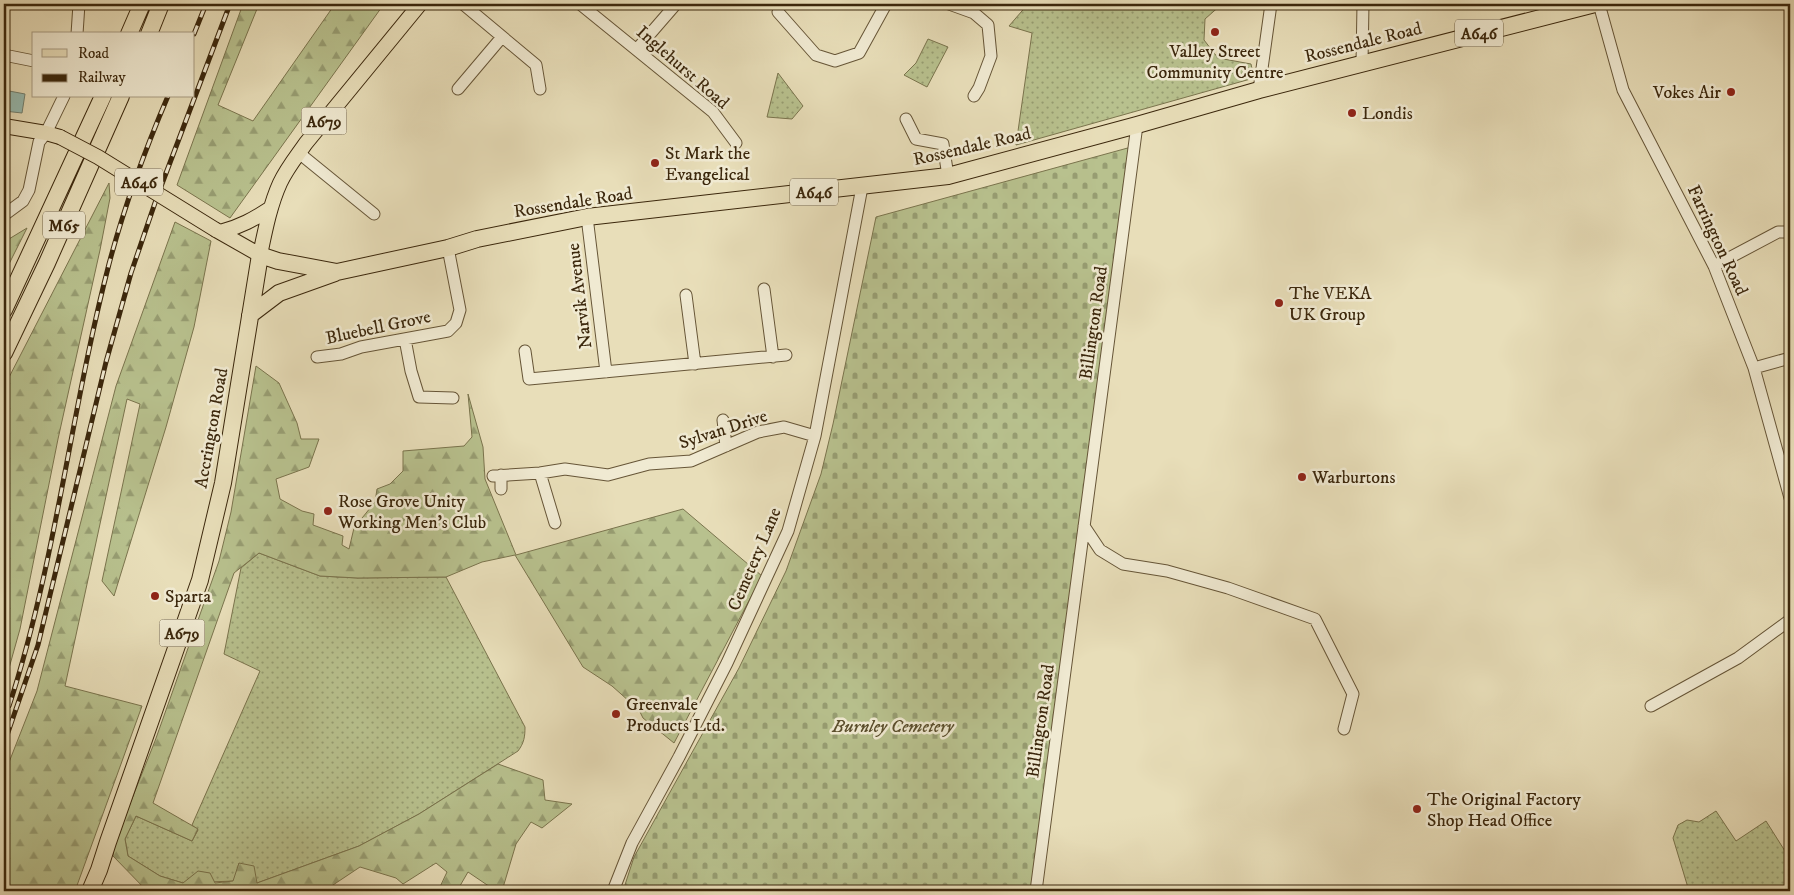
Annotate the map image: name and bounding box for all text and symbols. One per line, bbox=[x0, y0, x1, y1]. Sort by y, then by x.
street label: Rossendale Road bbox=[1302, 18, 1424, 68]
road number: A646 bbox=[1455, 19, 1503, 46]
street label: Inglehurst Road bbox=[631, 21, 733, 114]
marker: Valley Street Community Centre bbox=[1209, 26, 1221, 38]
legend bbox=[32, 32, 195, 98]
place label: Valley Street Community Centre bbox=[1146, 41, 1284, 84]
text: Road bbox=[78, 44, 110, 63]
text: Railway bbox=[78, 68, 126, 87]
place label: Vokes Air bbox=[1652, 82, 1721, 104]
marker: Vokes Air bbox=[1725, 86, 1737, 98]
place label: Londis bbox=[1362, 103, 1413, 125]
marker: Londis bbox=[1346, 107, 1358, 119]
road number: A679 bbox=[302, 108, 346, 134]
street label: Rossendale Road bbox=[911, 123, 1033, 171]
place label: St Mark the Evangelical bbox=[665, 143, 750, 186]
marker: St Mark the Evangelical bbox=[649, 157, 661, 169]
road number: A646 bbox=[115, 168, 163, 196]
road number: A646 bbox=[790, 178, 838, 206]
street label: Farrington Road bbox=[1682, 182, 1752, 299]
street label: Rossendale Road bbox=[512, 183, 634, 223]
road number: M65 bbox=[43, 212, 85, 238]
street label: Narvik Avenue bbox=[563, 242, 597, 350]
street label: Billington Road bbox=[1075, 265, 1113, 381]
place label: The VEKA UK Group bbox=[1289, 283, 1372, 326]
marker: The VEKA UK Group bbox=[1273, 297, 1285, 309]
street label: Bluebell Grove bbox=[324, 306, 433, 350]
street label: Accrington Road bbox=[191, 366, 233, 490]
street label: Sylvan Drive bbox=[676, 405, 770, 455]
place label: Warburtons bbox=[1311, 467, 1396, 489]
marker: Warburtons bbox=[1296, 471, 1308, 483]
place label: Rose Grove Unity Working Men's Club bbox=[337, 491, 486, 534]
street label: Cemetery Lane bbox=[723, 504, 787, 614]
marker: Rose Grove Unity Working Men's Club bbox=[322, 505, 334, 517]
place label: Sparta bbox=[165, 586, 212, 608]
marker: Sparta bbox=[149, 590, 161, 602]
road number: A679 bbox=[160, 620, 204, 646]
street label: Billington Road bbox=[1022, 663, 1060, 779]
place label: Greenvale Products Ltd. bbox=[626, 694, 725, 737]
marker: Greenvale Products Ltd. bbox=[610, 708, 622, 720]
park label: Burnley Cemetery bbox=[831, 716, 955, 738]
place label: The Original Factory Shop Head Office bbox=[1427, 789, 1581, 832]
marker: The Original Factory Shop Head Office bbox=[1411, 803, 1423, 815]

